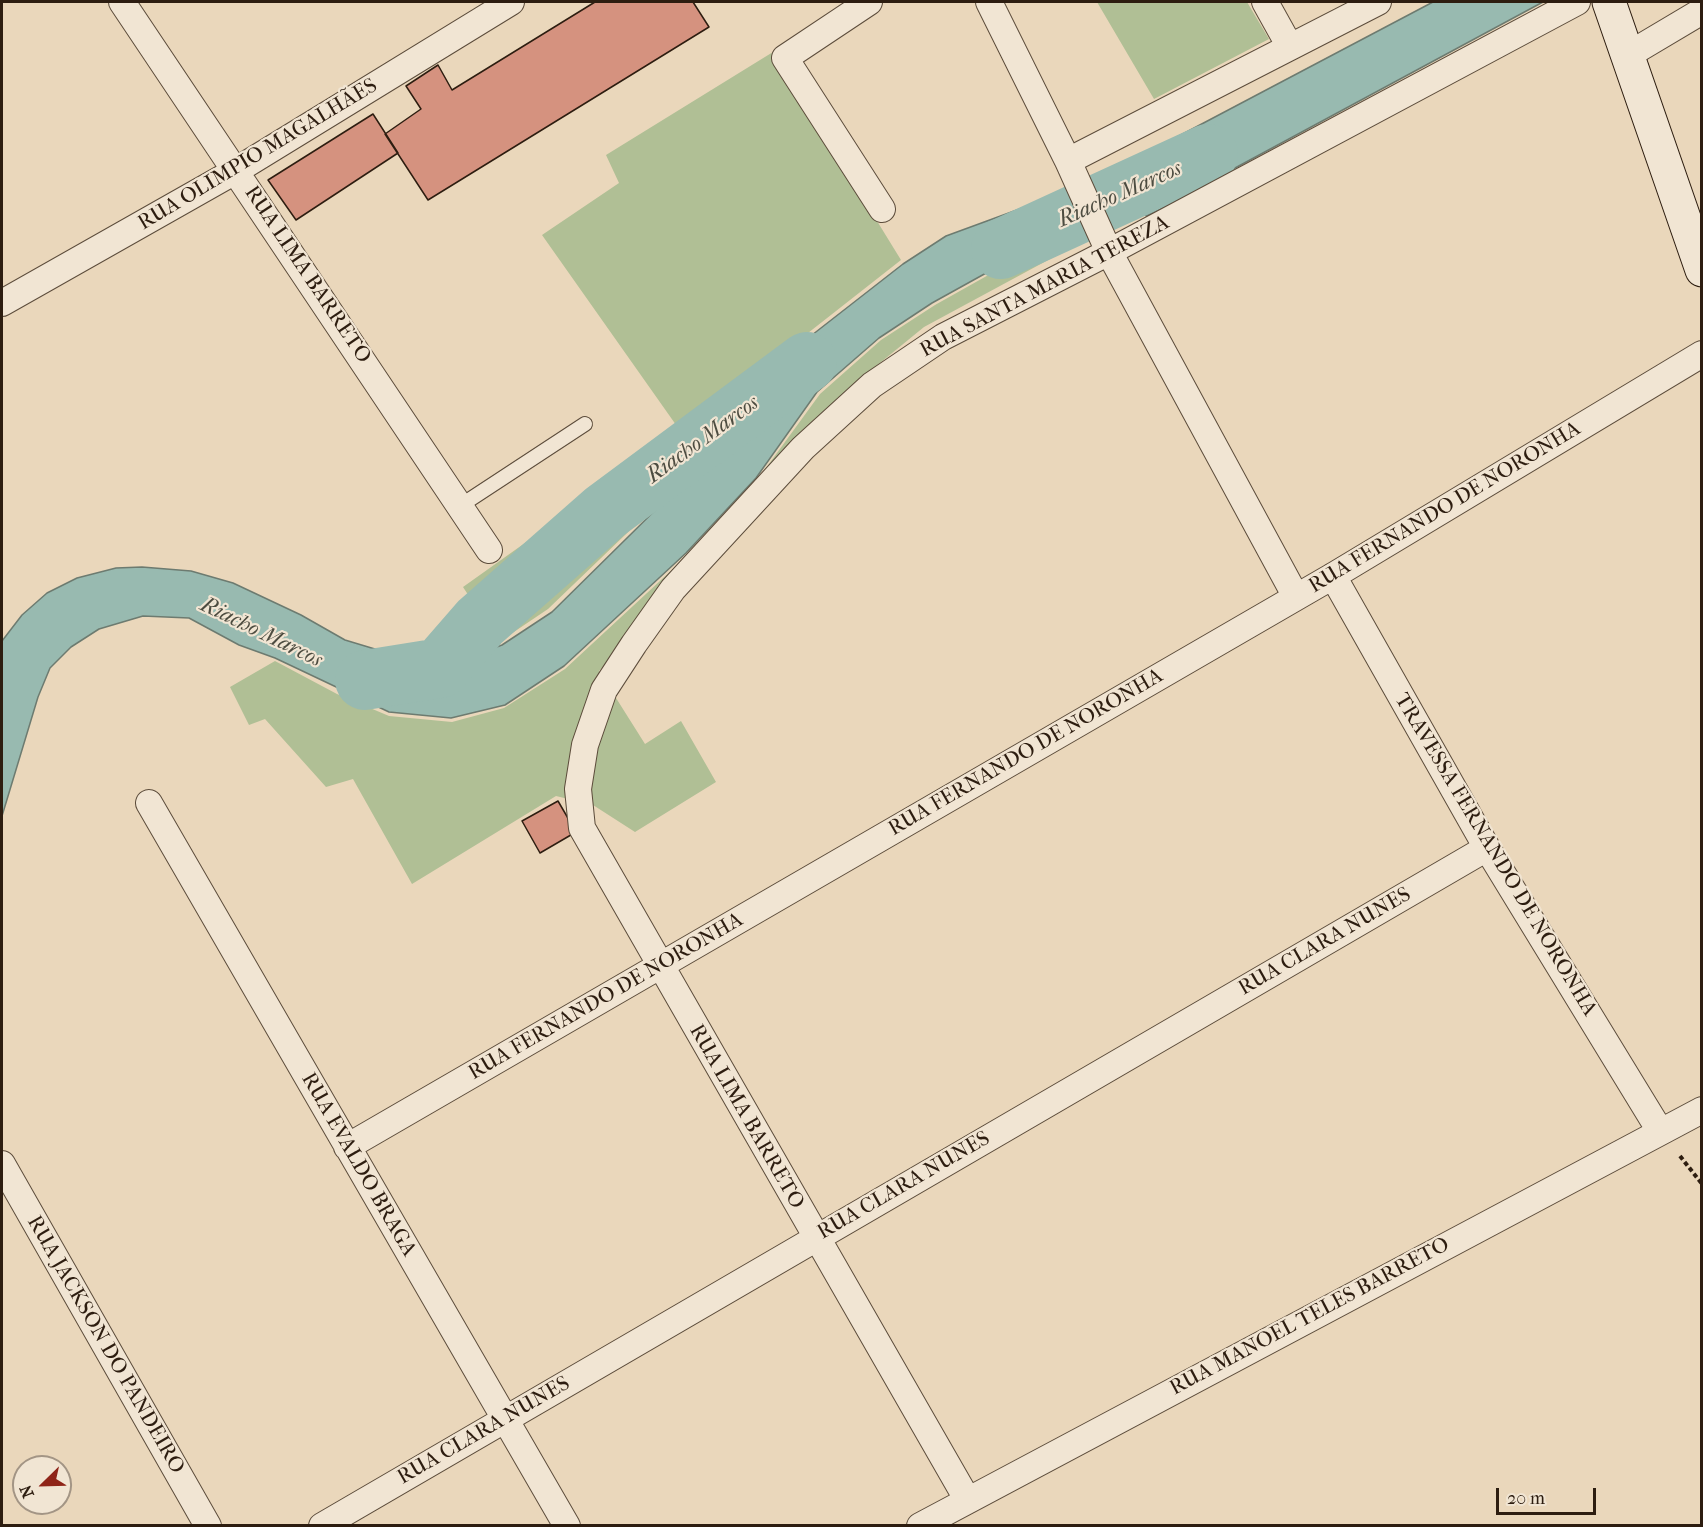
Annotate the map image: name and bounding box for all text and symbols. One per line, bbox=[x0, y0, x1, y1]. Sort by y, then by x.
street label: RUA OLIMPIO MAGALHÃES bbox=[134, 74, 382, 236]
water label: Riacho Marcos bbox=[1054, 156, 1186, 234]
street label: RUA LIMA BARRETO bbox=[238, 182, 376, 368]
street label: RUA SANTA MARIA TEREZA bbox=[916, 211, 1174, 363]
water label: Riacho Marcos bbox=[642, 390, 764, 490]
street label: RUA FERNANDO DE NORONHA bbox=[1304, 417, 1586, 599]
water label: Riacho Marcos bbox=[196, 592, 326, 674]
street label: RUA FERNANDO DE NORONHA bbox=[884, 664, 1168, 842]
street label: TRAVESSA FERNANDO DE NORONHA bbox=[1388, 689, 1602, 1021]
street label: RUA CLARA NUNES bbox=[1234, 882, 1416, 1002]
street label: RUA FERNANDO DE NORONHA bbox=[464, 908, 748, 1086]
street label: RUA LIMA BARRETO bbox=[683, 1020, 809, 1214]
street label: RUA EVALDO BRAGA bbox=[295, 1069, 421, 1261]
street label: RUA CLARA NUNES bbox=[813, 1126, 995, 1246]
street label: RUA JACKSON DO PANDEIRO bbox=[21, 1212, 189, 1478]
street label: RUA MANOEL TELES BARRETO bbox=[1166, 1232, 1454, 1402]
street label: RUA CLARA NUNES bbox=[393, 1371, 575, 1491]
north arrow bbox=[12, 1455, 72, 1515]
scale bar bbox=[1499, 1476, 1600, 1514]
text: N bbox=[16, 1482, 38, 1501]
text: 20 m bbox=[1507, 1488, 1545, 1509]

